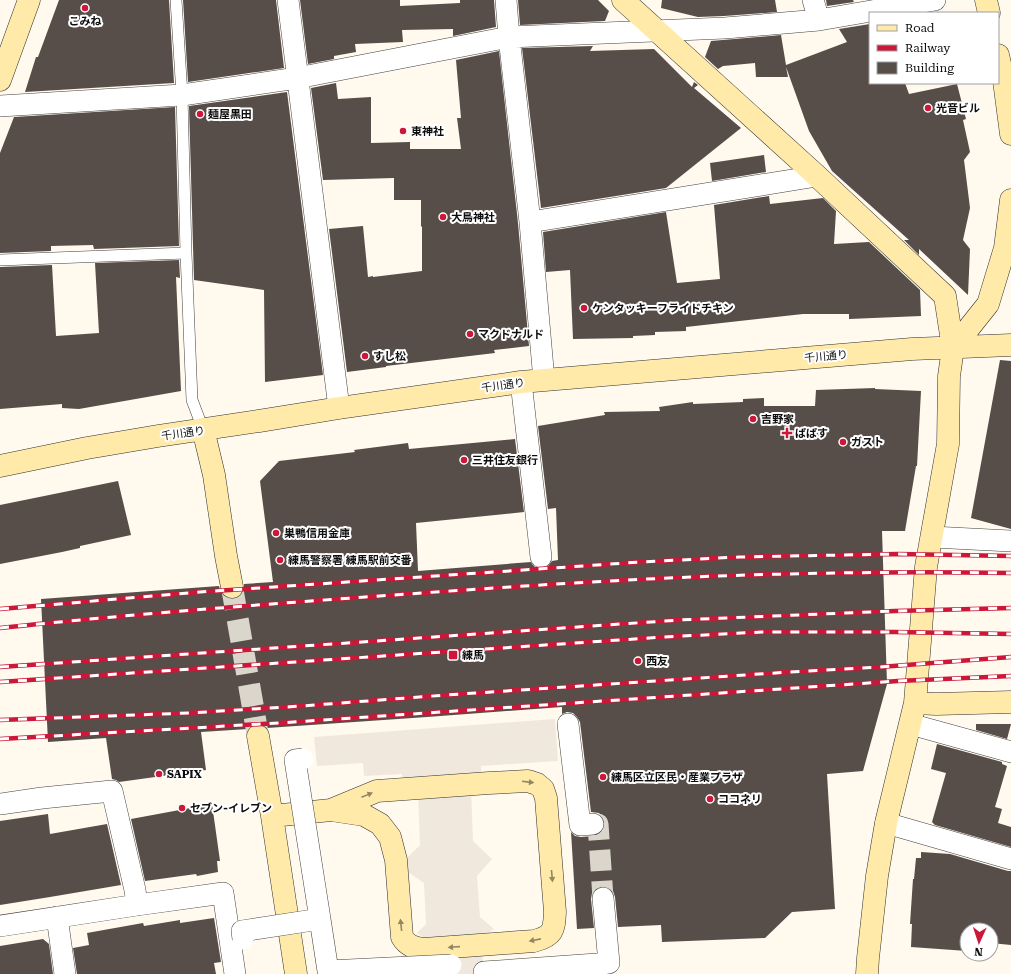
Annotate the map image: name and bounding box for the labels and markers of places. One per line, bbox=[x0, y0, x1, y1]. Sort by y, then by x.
marker: こみね bbox=[80, 3, 90, 13]
place label: こみね bbox=[69, 15, 102, 28]
place label: 光音ビル bbox=[936, 102, 980, 115]
marker: 光音ビル bbox=[923, 103, 933, 113]
place label: 麺屋黒田 bbox=[207, 108, 252, 121]
marker: 麺屋黒田 bbox=[195, 109, 205, 119]
place label: 東神社 bbox=[411, 125, 444, 138]
marker: 東神社 bbox=[398, 126, 408, 136]
place label: 大鳥神社 bbox=[451, 211, 495, 224]
marker: 大鳥神社 bbox=[438, 212, 448, 222]
place label: ケンタッキーフライドチキン bbox=[592, 302, 734, 315]
marker: ケンタッキーフライドチキン bbox=[579, 303, 589, 313]
place label: マクドナルド bbox=[478, 328, 544, 341]
marker: マクドナルド bbox=[465, 329, 475, 339]
place label: すし松 bbox=[373, 350, 406, 363]
marker: すし松 bbox=[360, 351, 370, 361]
place label: 吉野家 bbox=[761, 413, 794, 426]
marker: 吉野家 bbox=[748, 414, 758, 424]
place label: ぱぱす bbox=[795, 427, 828, 440]
marker: ぱぱす bbox=[782, 428, 792, 438]
place label: ガスト bbox=[851, 436, 884, 449]
marker: ガスト bbox=[838, 437, 848, 447]
place label: 三井住友銀行 bbox=[472, 454, 538, 467]
marker: 三井住友銀行 bbox=[459, 455, 469, 465]
place label: 巣鴨信用金庫 bbox=[284, 527, 350, 540]
marker: 巣鴨信用金庫 bbox=[271, 528, 281, 538]
place label: 練馬警察署 練馬駅前交番 bbox=[288, 554, 412, 567]
marker: 練馬警察署 練馬駅前交番 bbox=[275, 555, 285, 565]
marker: 練馬 bbox=[447, 649, 459, 661]
place label: 練馬 bbox=[462, 649, 484, 662]
place label: 西友 bbox=[646, 655, 668, 668]
marker: 西友 bbox=[633, 656, 643, 666]
place label: SAPIX bbox=[167, 768, 202, 781]
marker: SAPIX bbox=[154, 769, 164, 779]
place label: 練馬区立区民・産業プラザ bbox=[611, 771, 743, 784]
marker: 練馬区立区民・産業プラザ bbox=[598, 772, 608, 782]
place label: ココネリ bbox=[718, 793, 762, 806]
marker: ココネリ bbox=[705, 794, 715, 804]
place label: セブン-イレブン bbox=[190, 802, 272, 815]
marker: セブン-イレブン bbox=[177, 803, 187, 813]

